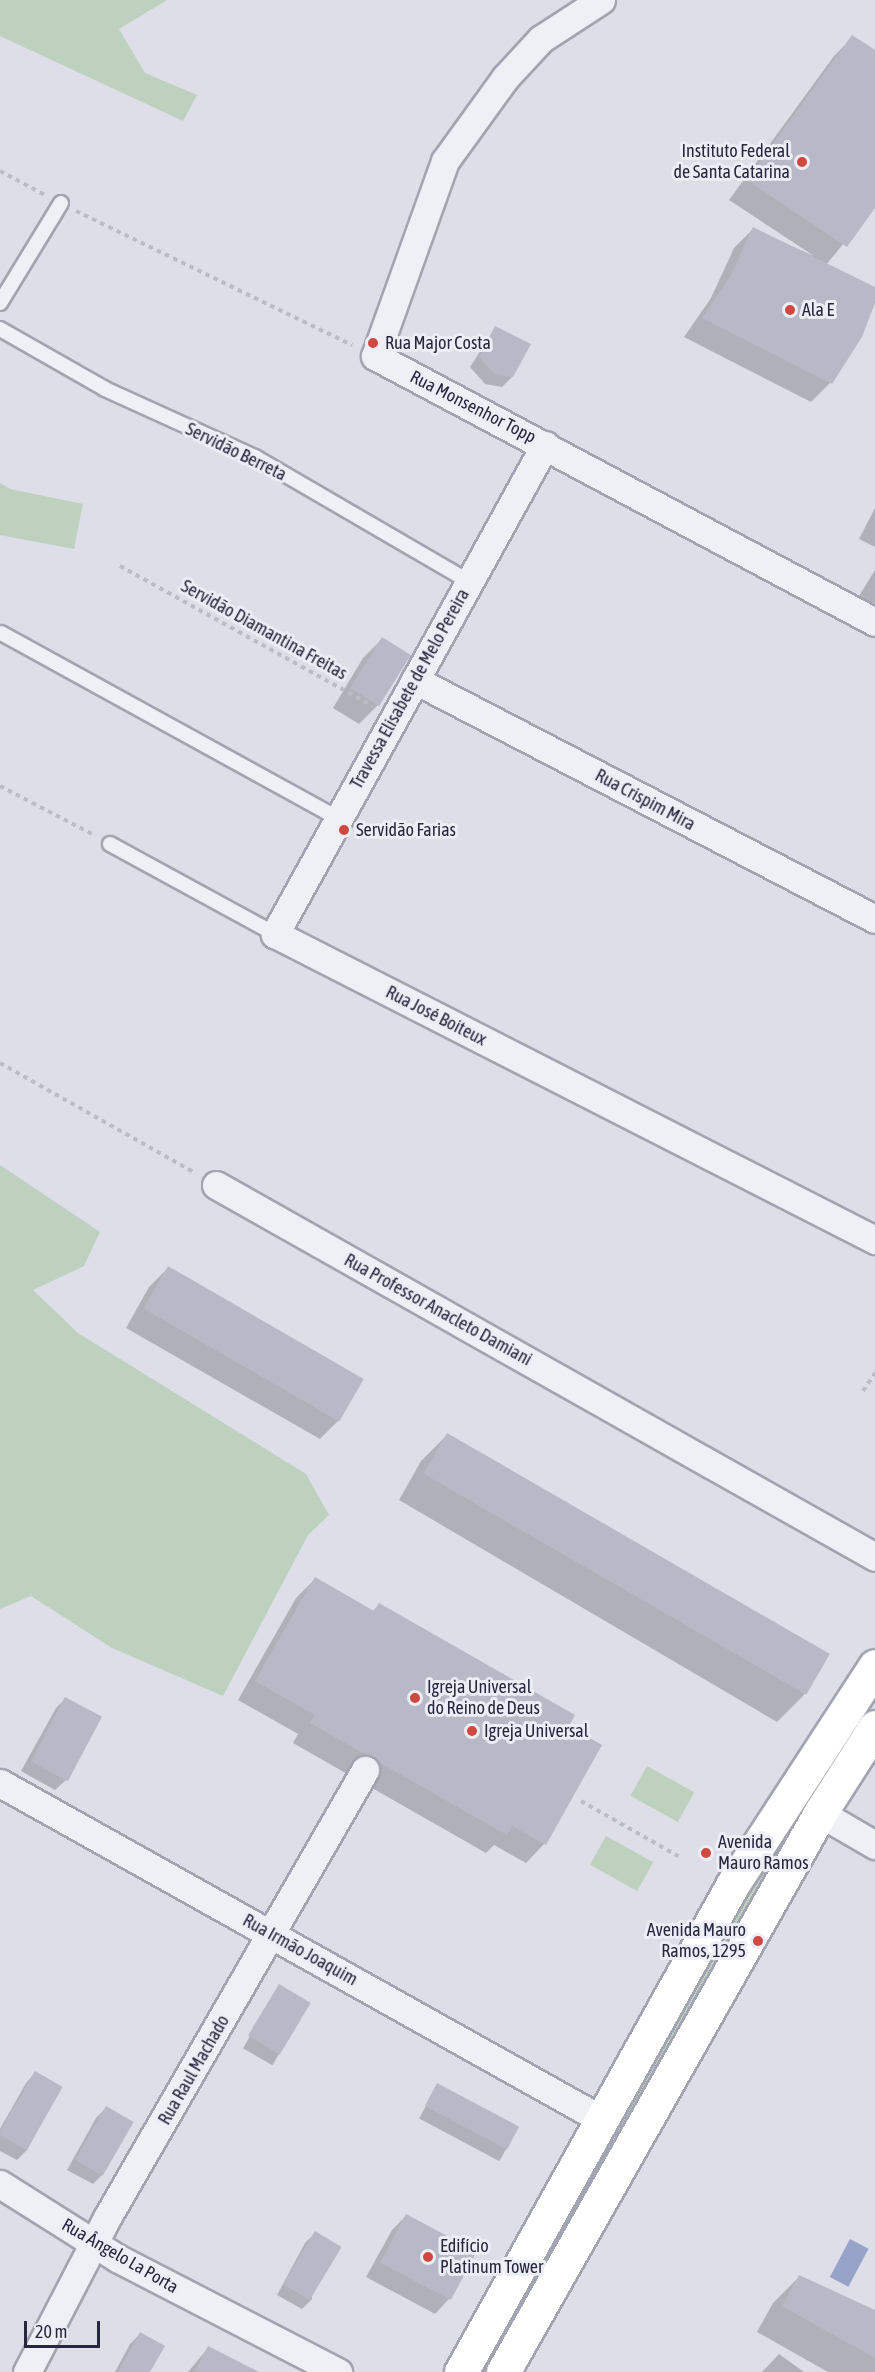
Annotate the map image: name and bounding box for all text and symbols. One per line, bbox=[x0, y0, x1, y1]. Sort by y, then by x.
place label: Instituto Federal de Santa Catarina bbox=[674, 141, 790, 184]
marker: Instituto Federal de Santa Catarina bbox=[795, 155, 809, 169]
place label: Ala E bbox=[802, 299, 834, 321]
marker: Ala E bbox=[783, 303, 797, 317]
place label: Rua Major Costa bbox=[385, 332, 491, 354]
marker: Rua Major Costa bbox=[366, 336, 380, 350]
street label: Rua Monsenhor Topp bbox=[406, 366, 540, 448]
street label: Servidão Berreta bbox=[182, 418, 290, 486]
street label: Servidão Diamantina Freitas bbox=[177, 575, 351, 685]
street label: Travessa Elisabete de Melo Pereira bbox=[346, 585, 474, 793]
street label: Rua Crispim Mira bbox=[591, 765, 699, 835]
place label: Servidão Farias bbox=[356, 819, 456, 841]
marker: Servidão Farias bbox=[337, 823, 351, 837]
street label: Rua José Boiteux bbox=[382, 981, 490, 1051]
street label: Rua Professor Anacleto Damiani bbox=[340, 1249, 536, 1371]
place label: Igreja Universal do Reino de Deus bbox=[427, 1677, 540, 1720]
marker: Igreja Universal do Reino de Deus bbox=[408, 1691, 422, 1705]
place label: Igreja Universal bbox=[484, 1720, 588, 1742]
marker: Igreja Universal bbox=[465, 1724, 479, 1738]
place label: Avenida Mauro Ramos bbox=[718, 1832, 809, 1874]
marker: Avenida Mauro Ramos bbox=[699, 1846, 713, 1860]
street label: Rua Irmão Joaquim bbox=[239, 1910, 361, 1990]
place label: Avenida Mauro Ramos, 1295 bbox=[647, 1920, 746, 1962]
marker: Avenida Mauro Ramos, 1295 bbox=[751, 1934, 765, 1948]
street label: Rua Raul Machado bbox=[154, 2011, 234, 2129]
street label: Rua Ângelo La Porta bbox=[58, 2214, 182, 2298]
place label: Edifício Platinum Tower bbox=[440, 2236, 543, 2278]
marker: Edifício Platinum Tower bbox=[421, 2250, 435, 2264]
scale bar bbox=[27, 2309, 104, 2347]
text: 20 m bbox=[35, 2321, 67, 2342]

